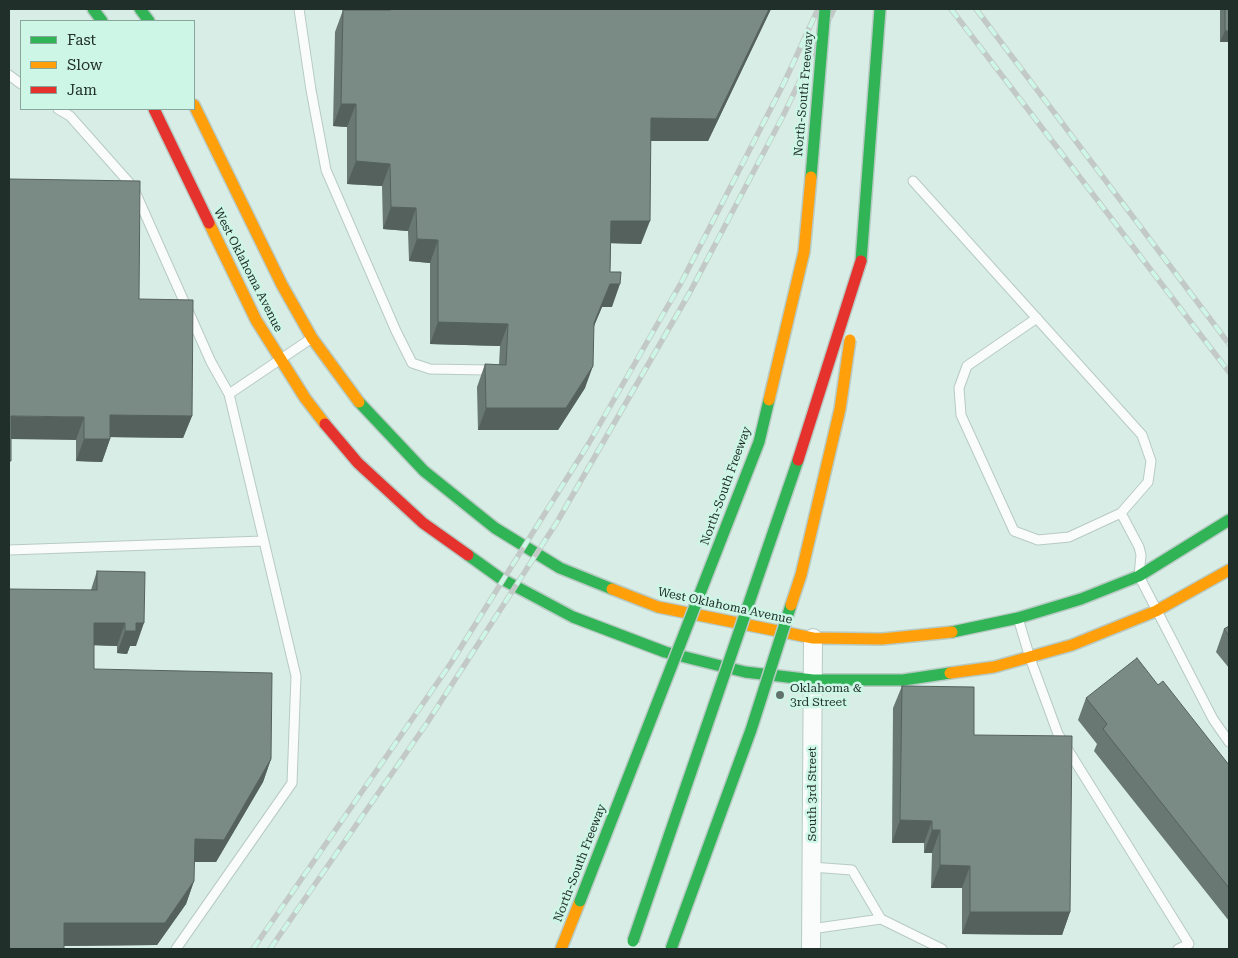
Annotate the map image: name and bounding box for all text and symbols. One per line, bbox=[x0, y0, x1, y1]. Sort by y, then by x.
legend bbox=[20, 20, 195, 110]
text: Fast bbox=[67, 31, 96, 49]
street label: North-South Freeway bbox=[791, 31, 817, 157]
text: Slow bbox=[67, 56, 102, 74]
text: Jam bbox=[67, 81, 97, 99]
street label: West Oklahoma Avenue bbox=[210, 206, 286, 334]
street label: North-South Freeway bbox=[698, 425, 754, 547]
street label: West Oklahoma Avenue bbox=[656, 585, 794, 627]
place label: Oklahoma & 3rd Street bbox=[790, 681, 862, 709]
marker: Oklahoma & 3rd Street bbox=[774, 689, 786, 701]
street label: South 3rd Street bbox=[805, 747, 819, 841]
street label: North-South Freeway bbox=[551, 802, 609, 924]

